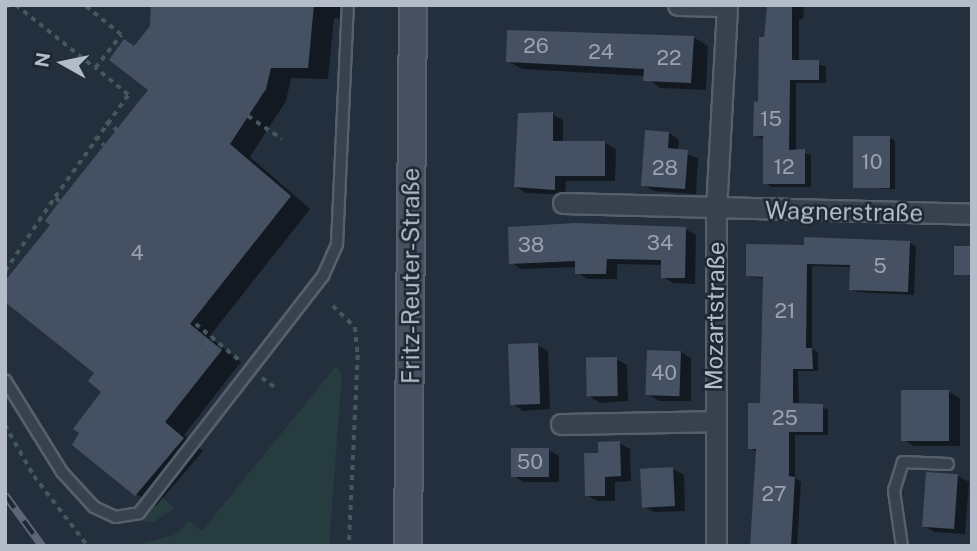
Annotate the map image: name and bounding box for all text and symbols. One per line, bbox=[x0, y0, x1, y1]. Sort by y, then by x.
north arrow bbox=[28, 28, 98, 98]
house number: 26 bbox=[523, 33, 549, 59]
house number: 24 bbox=[588, 39, 614, 65]
house number: 22 bbox=[656, 45, 682, 71]
text: N bbox=[30, 51, 54, 69]
house number: 15 bbox=[760, 106, 782, 132]
house number: 10 bbox=[861, 149, 883, 175]
house number: 12 bbox=[773, 154, 795, 180]
house number: 28 bbox=[652, 155, 678, 181]
street label: Fritz-Reuter-Straße bbox=[397, 168, 425, 384]
street label: Wagnerstraße bbox=[765, 196, 923, 228]
house number: 34 bbox=[647, 230, 673, 256]
house number: 38 bbox=[518, 232, 544, 258]
house number: 4 bbox=[130, 240, 144, 266]
street label: Mozartstraße bbox=[699, 241, 731, 391]
house number: 5 bbox=[873, 253, 887, 279]
house number: 21 bbox=[774, 298, 796, 324]
house number: 40 bbox=[651, 360, 677, 386]
house number: 25 bbox=[772, 405, 798, 431]
house number: 50 bbox=[517, 449, 543, 475]
house number: 27 bbox=[761, 481, 787, 507]

